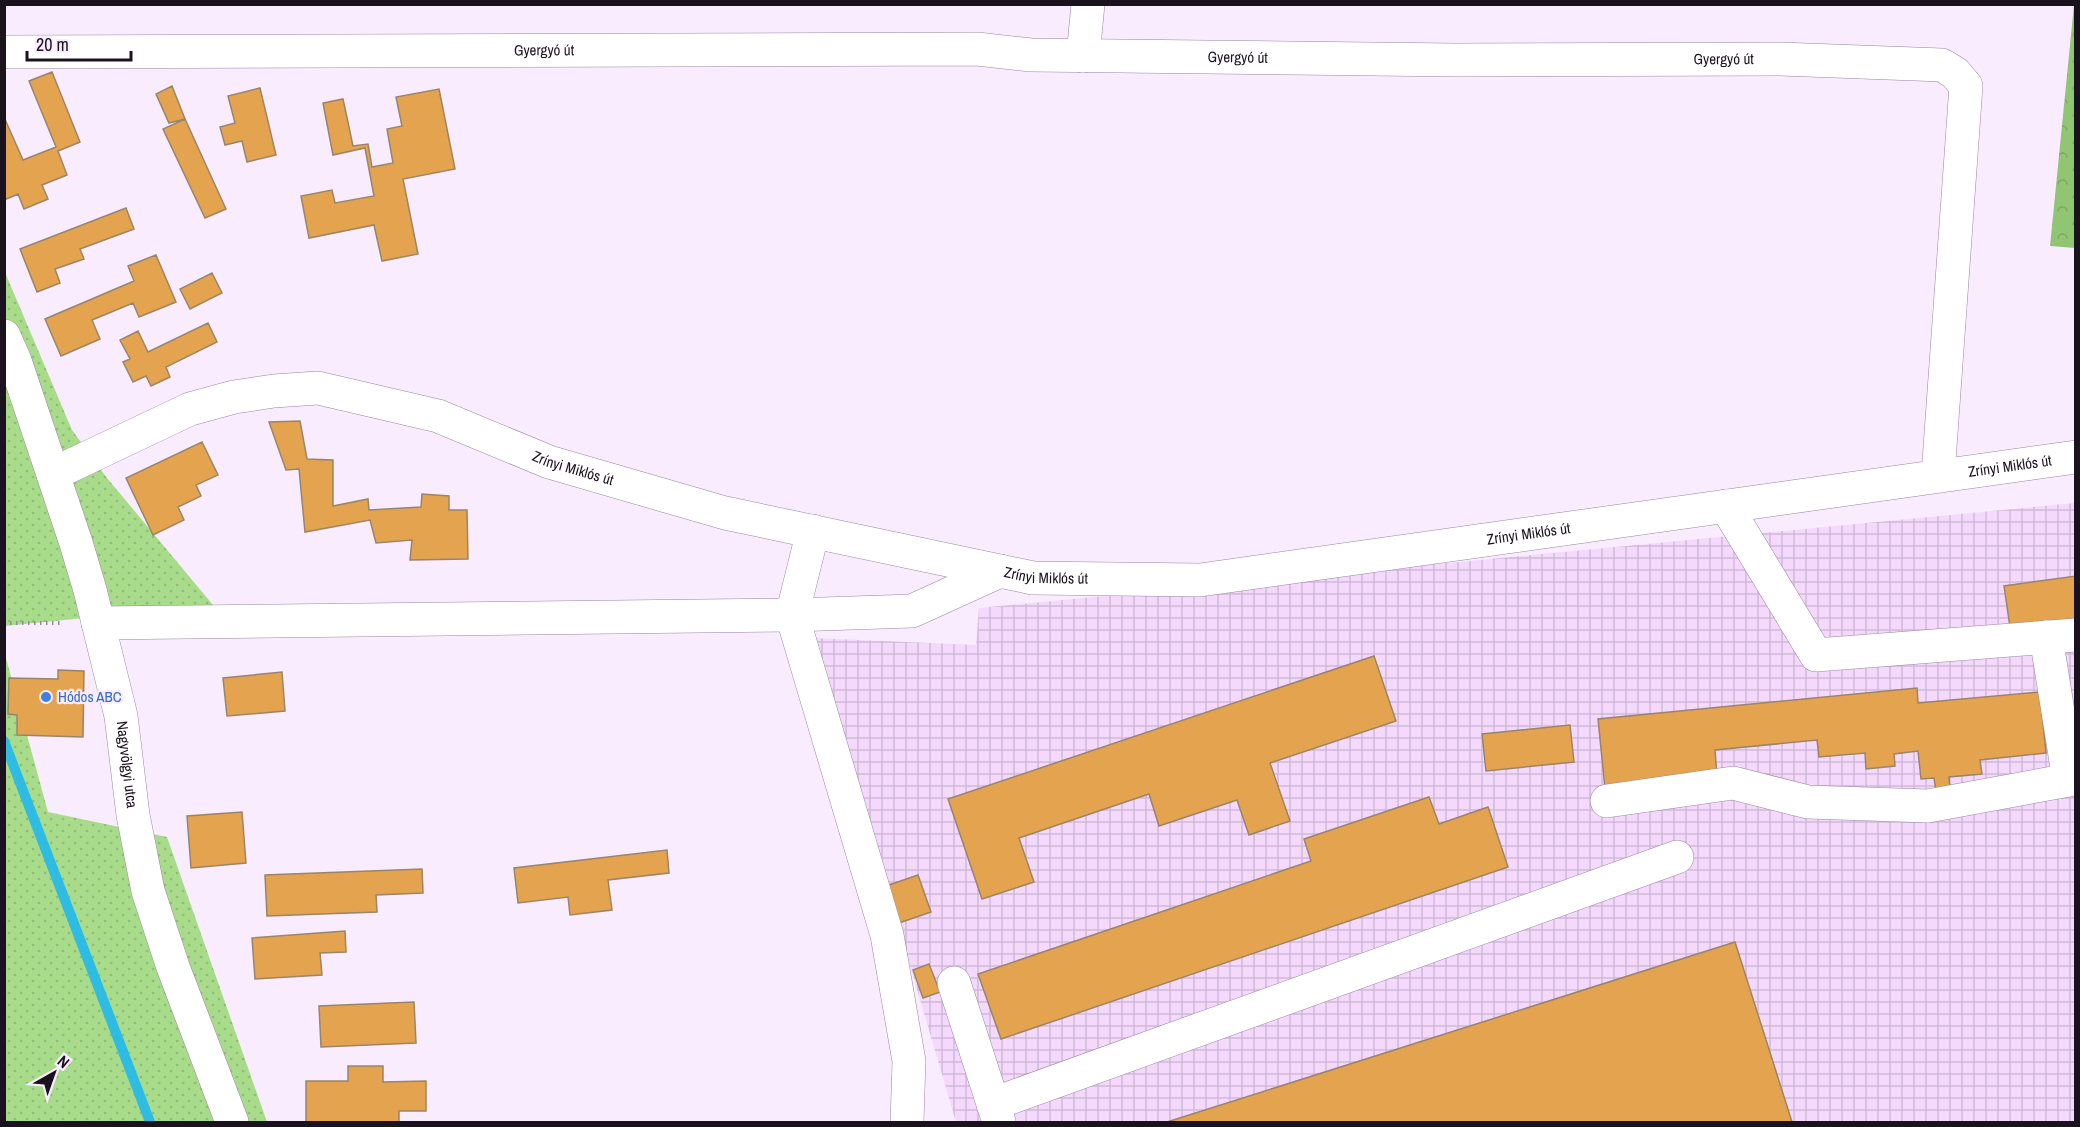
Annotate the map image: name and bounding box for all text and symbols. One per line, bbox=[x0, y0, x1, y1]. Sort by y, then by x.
scale bar bbox=[27, 24, 130, 62]
text: 20 m bbox=[36, 32, 69, 57]
street label: Gyergyó út bbox=[514, 39, 575, 60]
street label: Gyergyó út bbox=[1207, 46, 1268, 68]
street label: Gyergyó út bbox=[1693, 48, 1754, 69]
street label: Zrínyi Miklós út bbox=[529, 445, 617, 490]
street label: Zrínyi Miklós út bbox=[1967, 449, 2053, 482]
street label: Zrínyi Miklós út bbox=[1485, 517, 1572, 550]
street label: Zrínyi Miklós út bbox=[1002, 561, 1089, 589]
place label: Hódos ABC bbox=[58, 686, 122, 707]
marker: Hódos ABC bbox=[39, 690, 53, 704]
street label: Nagyvölgyi utca bbox=[112, 720, 143, 809]
north arrow bbox=[24, 1043, 84, 1103]
text: N bbox=[53, 1050, 74, 1073]

